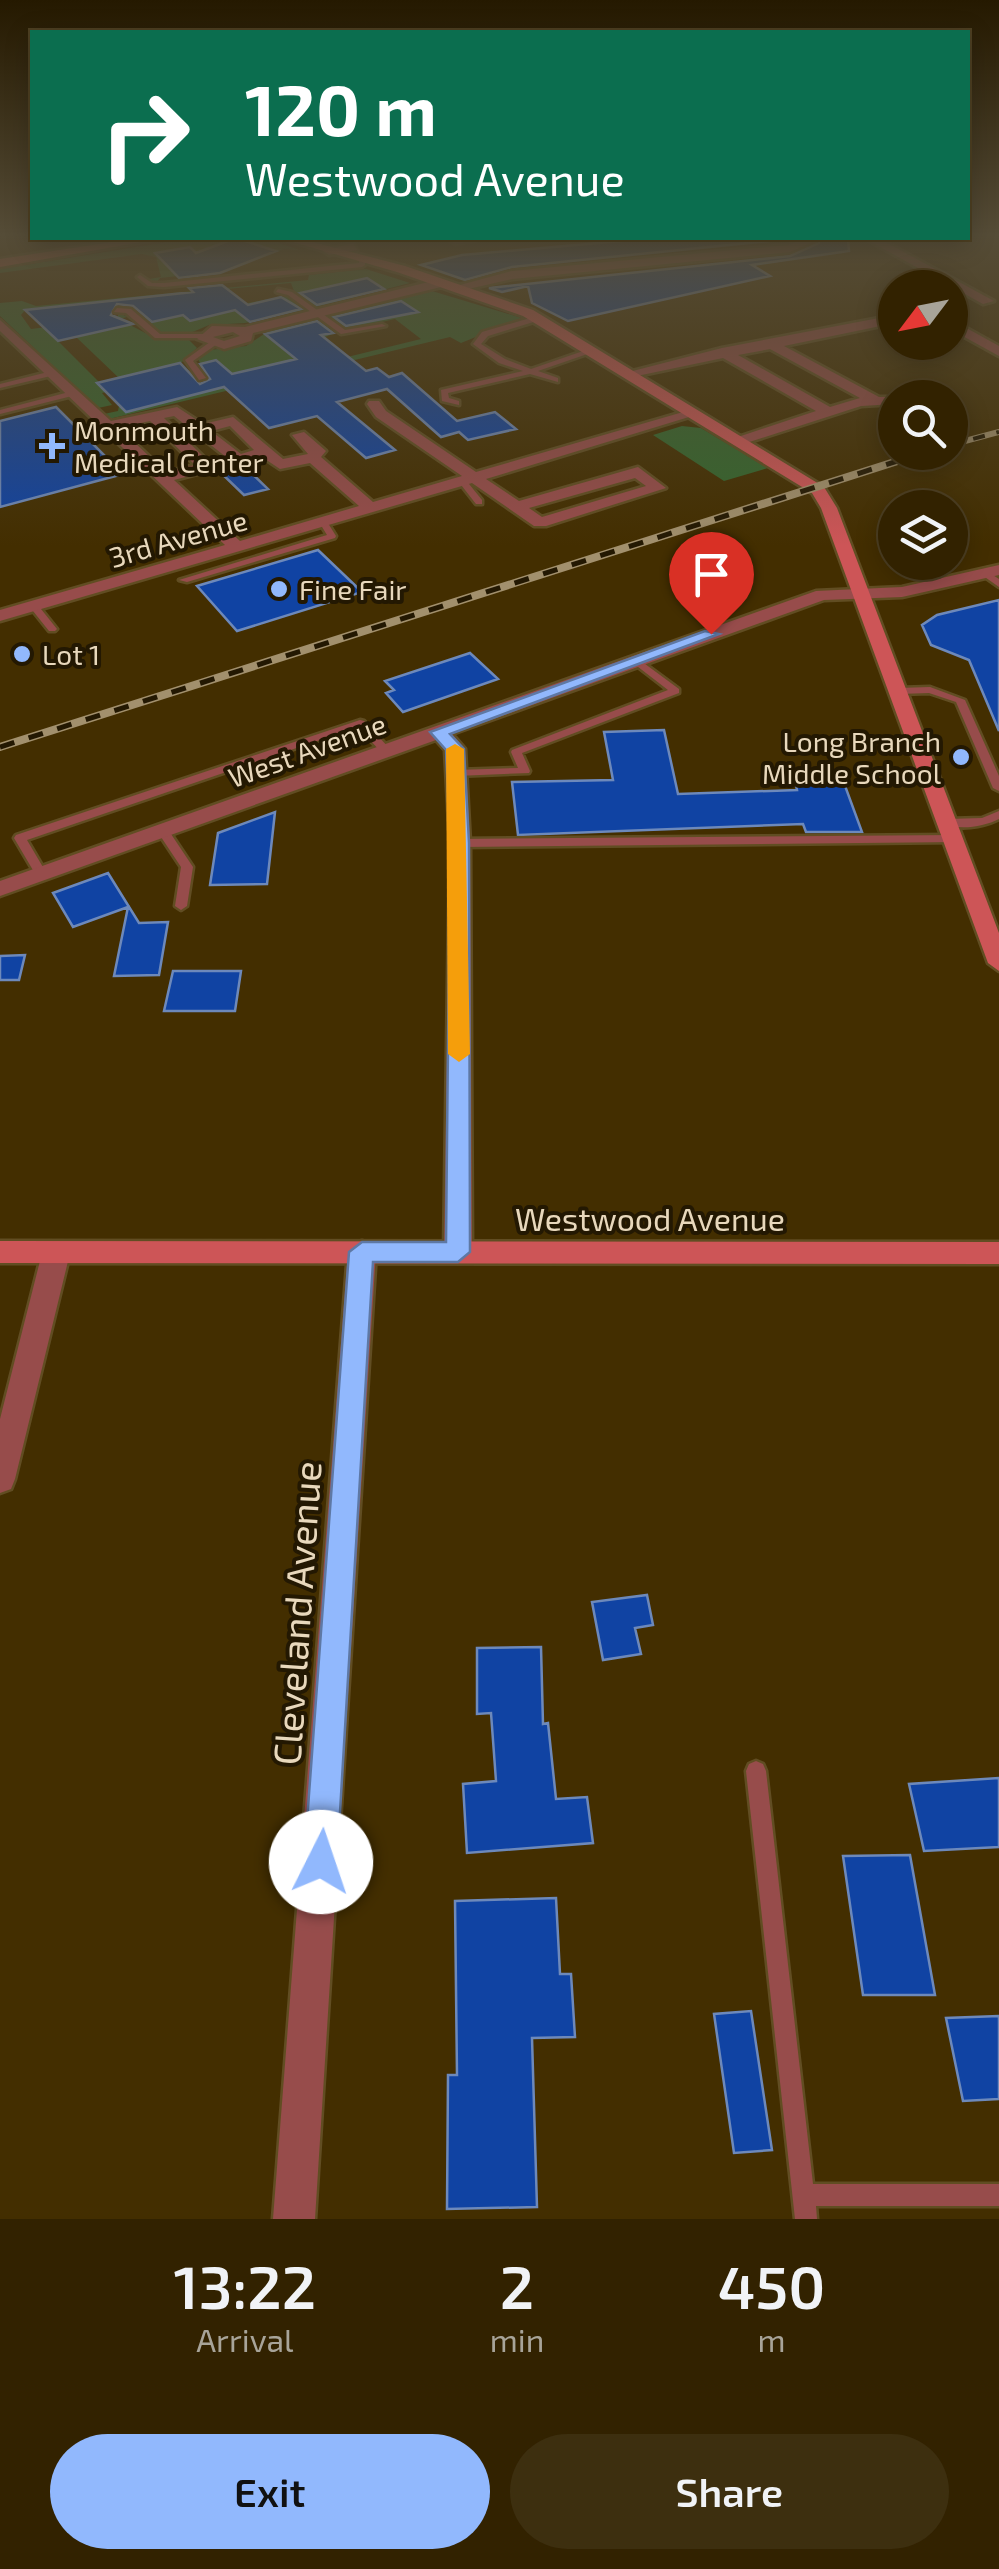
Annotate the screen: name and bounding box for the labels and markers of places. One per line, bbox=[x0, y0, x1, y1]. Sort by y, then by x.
place label: Monmouth Medical Center bbox=[74, 413, 264, 479]
marker: Monmouth Medical Center bbox=[39, 433, 65, 459]
pin bbox=[669, 532, 754, 635]
place label: Fine Fair bbox=[299, 572, 407, 606]
marker: Fine Fair bbox=[268, 578, 290, 600]
place label: Lot 1 bbox=[42, 637, 100, 671]
marker: Lot 1 bbox=[11, 643, 33, 665]
place label: Long Branch Middle School bbox=[762, 724, 942, 790]
marker: Long Branch Middle School bbox=[950, 746, 972, 768]

